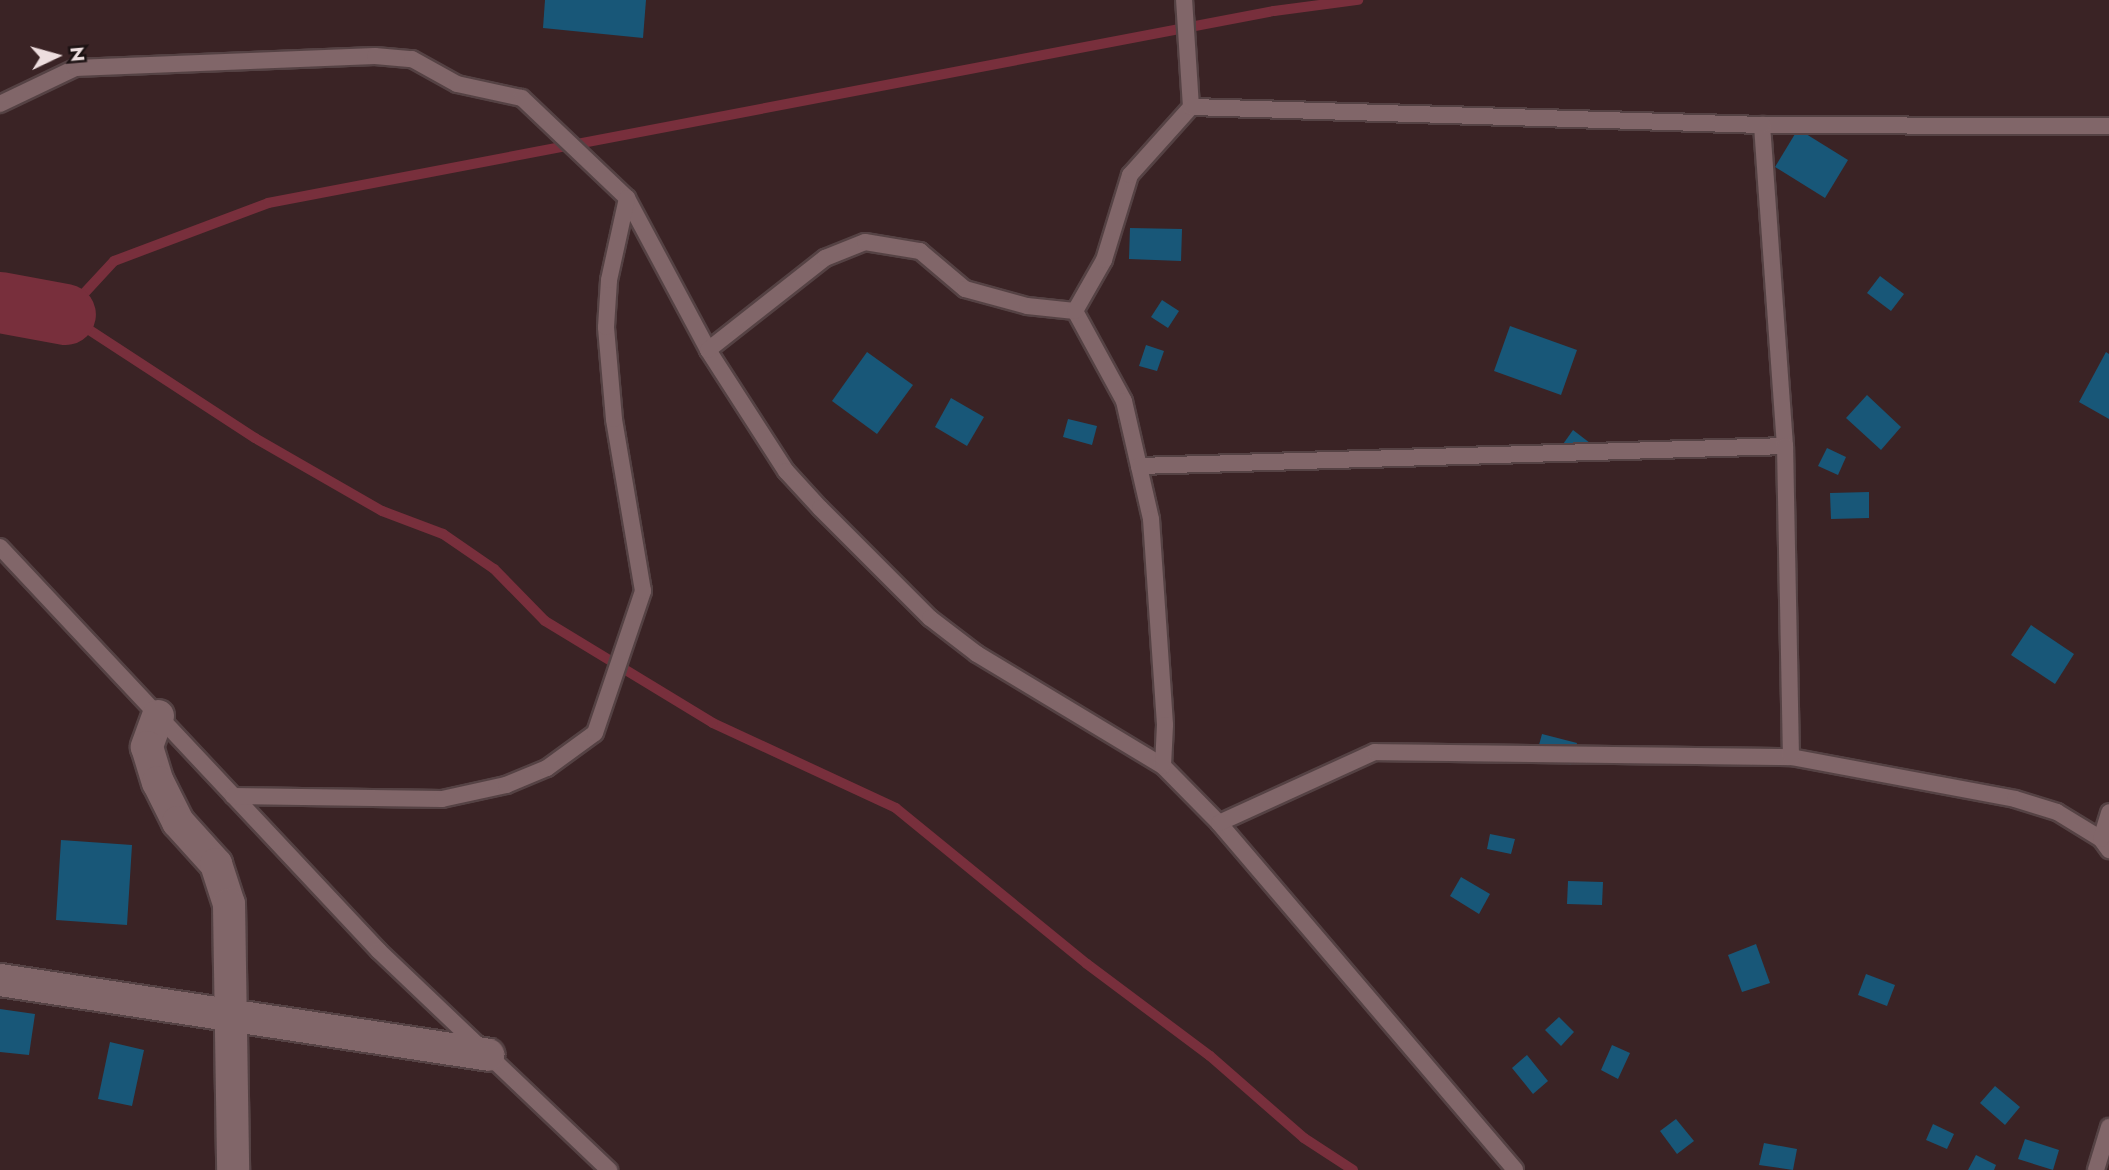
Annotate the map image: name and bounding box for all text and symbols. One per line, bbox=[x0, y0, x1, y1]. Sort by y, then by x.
north arrow bbox=[21, 21, 91, 91]
text: N bbox=[63, 45, 92, 63]

